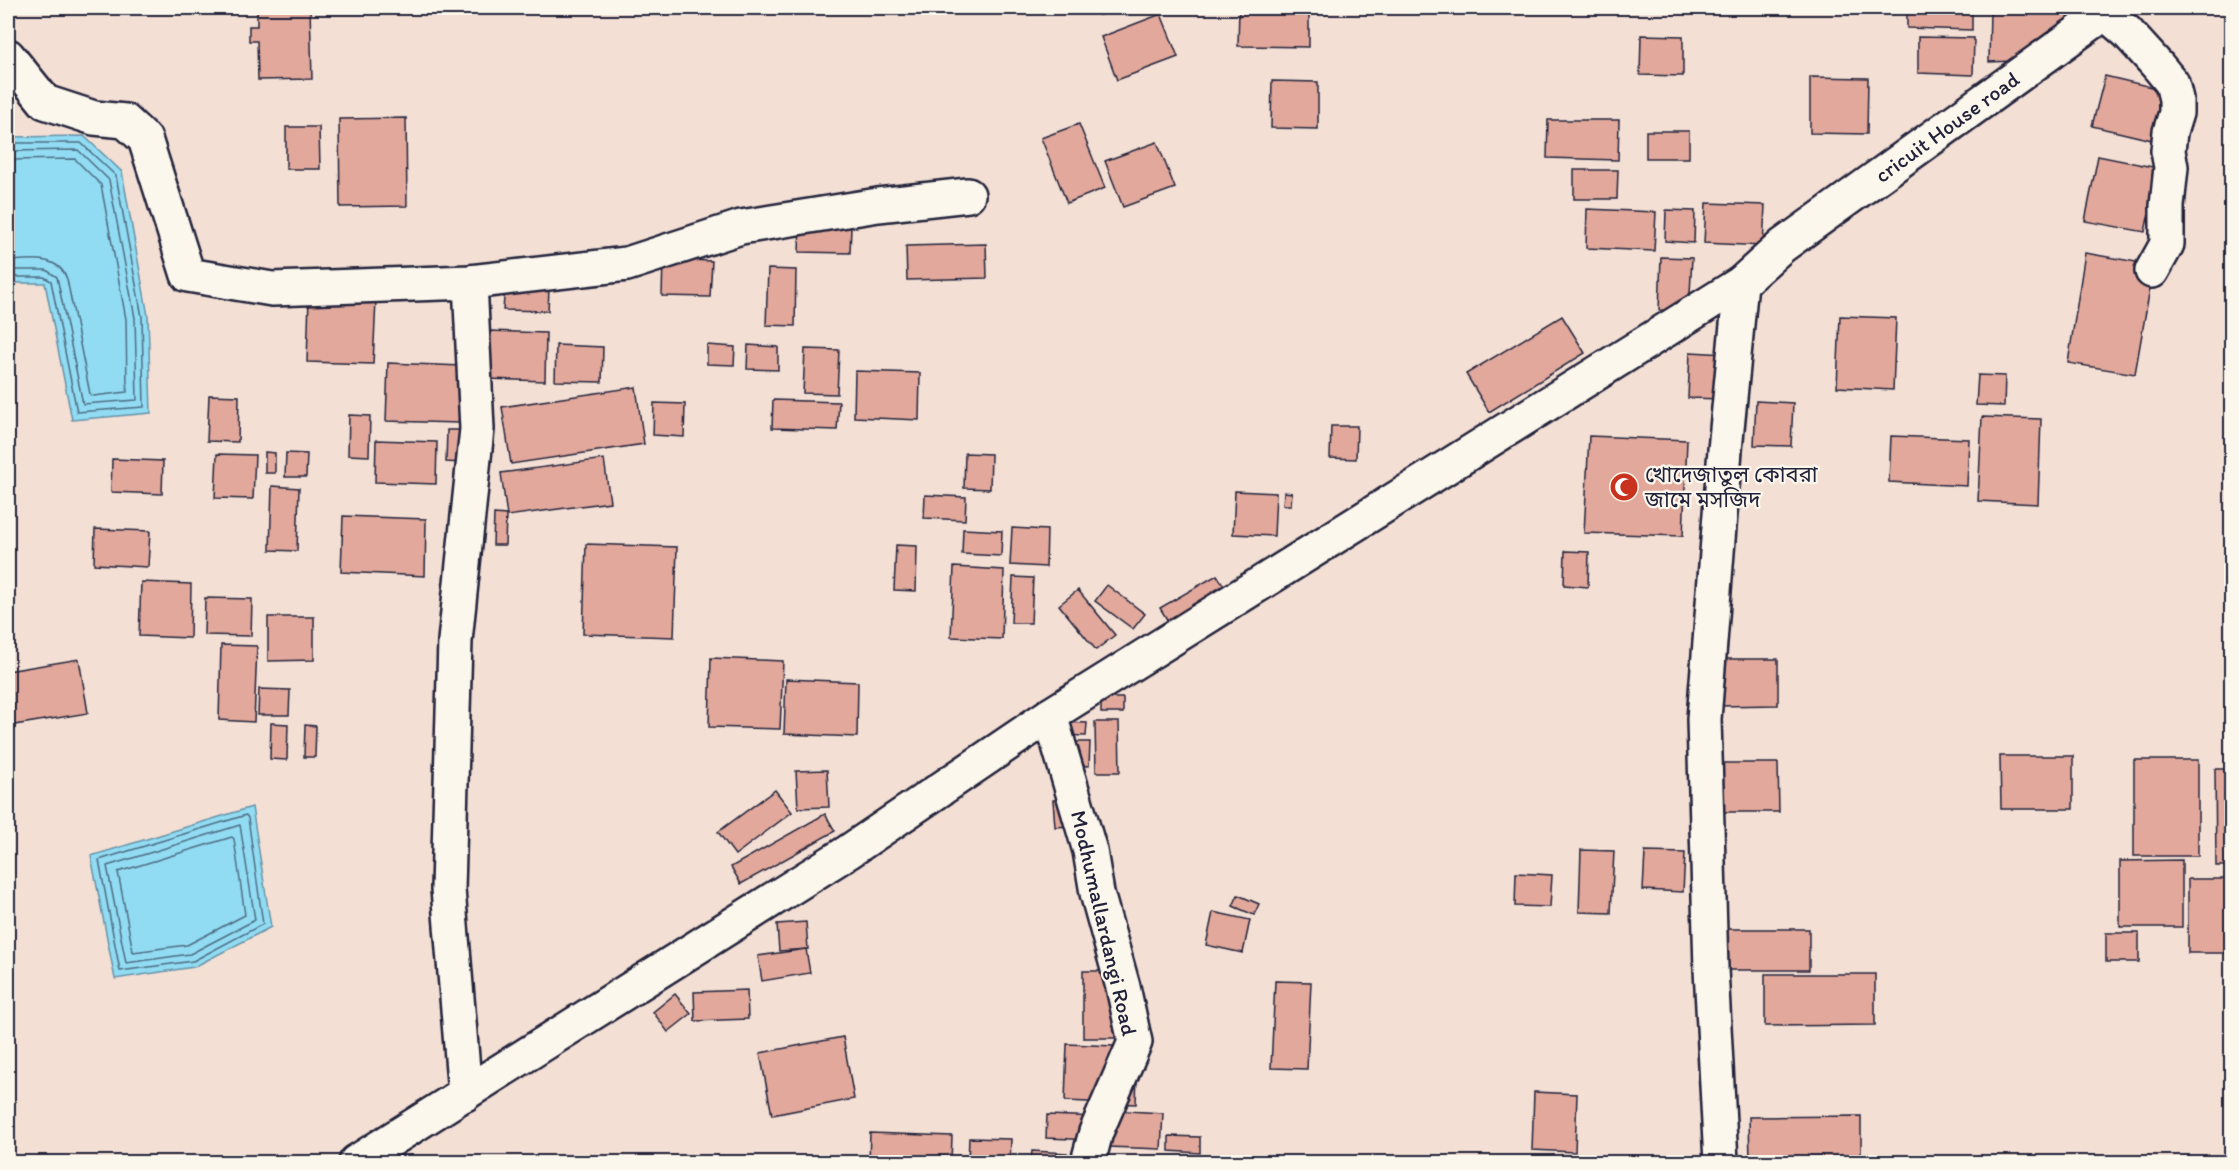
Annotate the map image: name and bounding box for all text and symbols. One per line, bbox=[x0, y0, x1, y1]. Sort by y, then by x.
street label: cricuit House road bbox=[1869, 65, 2025, 189]
place label: খোদেজাতুল কোবরা জামে মসজিদ bbox=[1644, 461, 1819, 513]
mosque icon: খোদেজাতুল কোবরা জামে মসজিদ bbox=[1608, 471, 1640, 503]
street label: Modhumallardangi Road bbox=[1065, 808, 1143, 1038]

